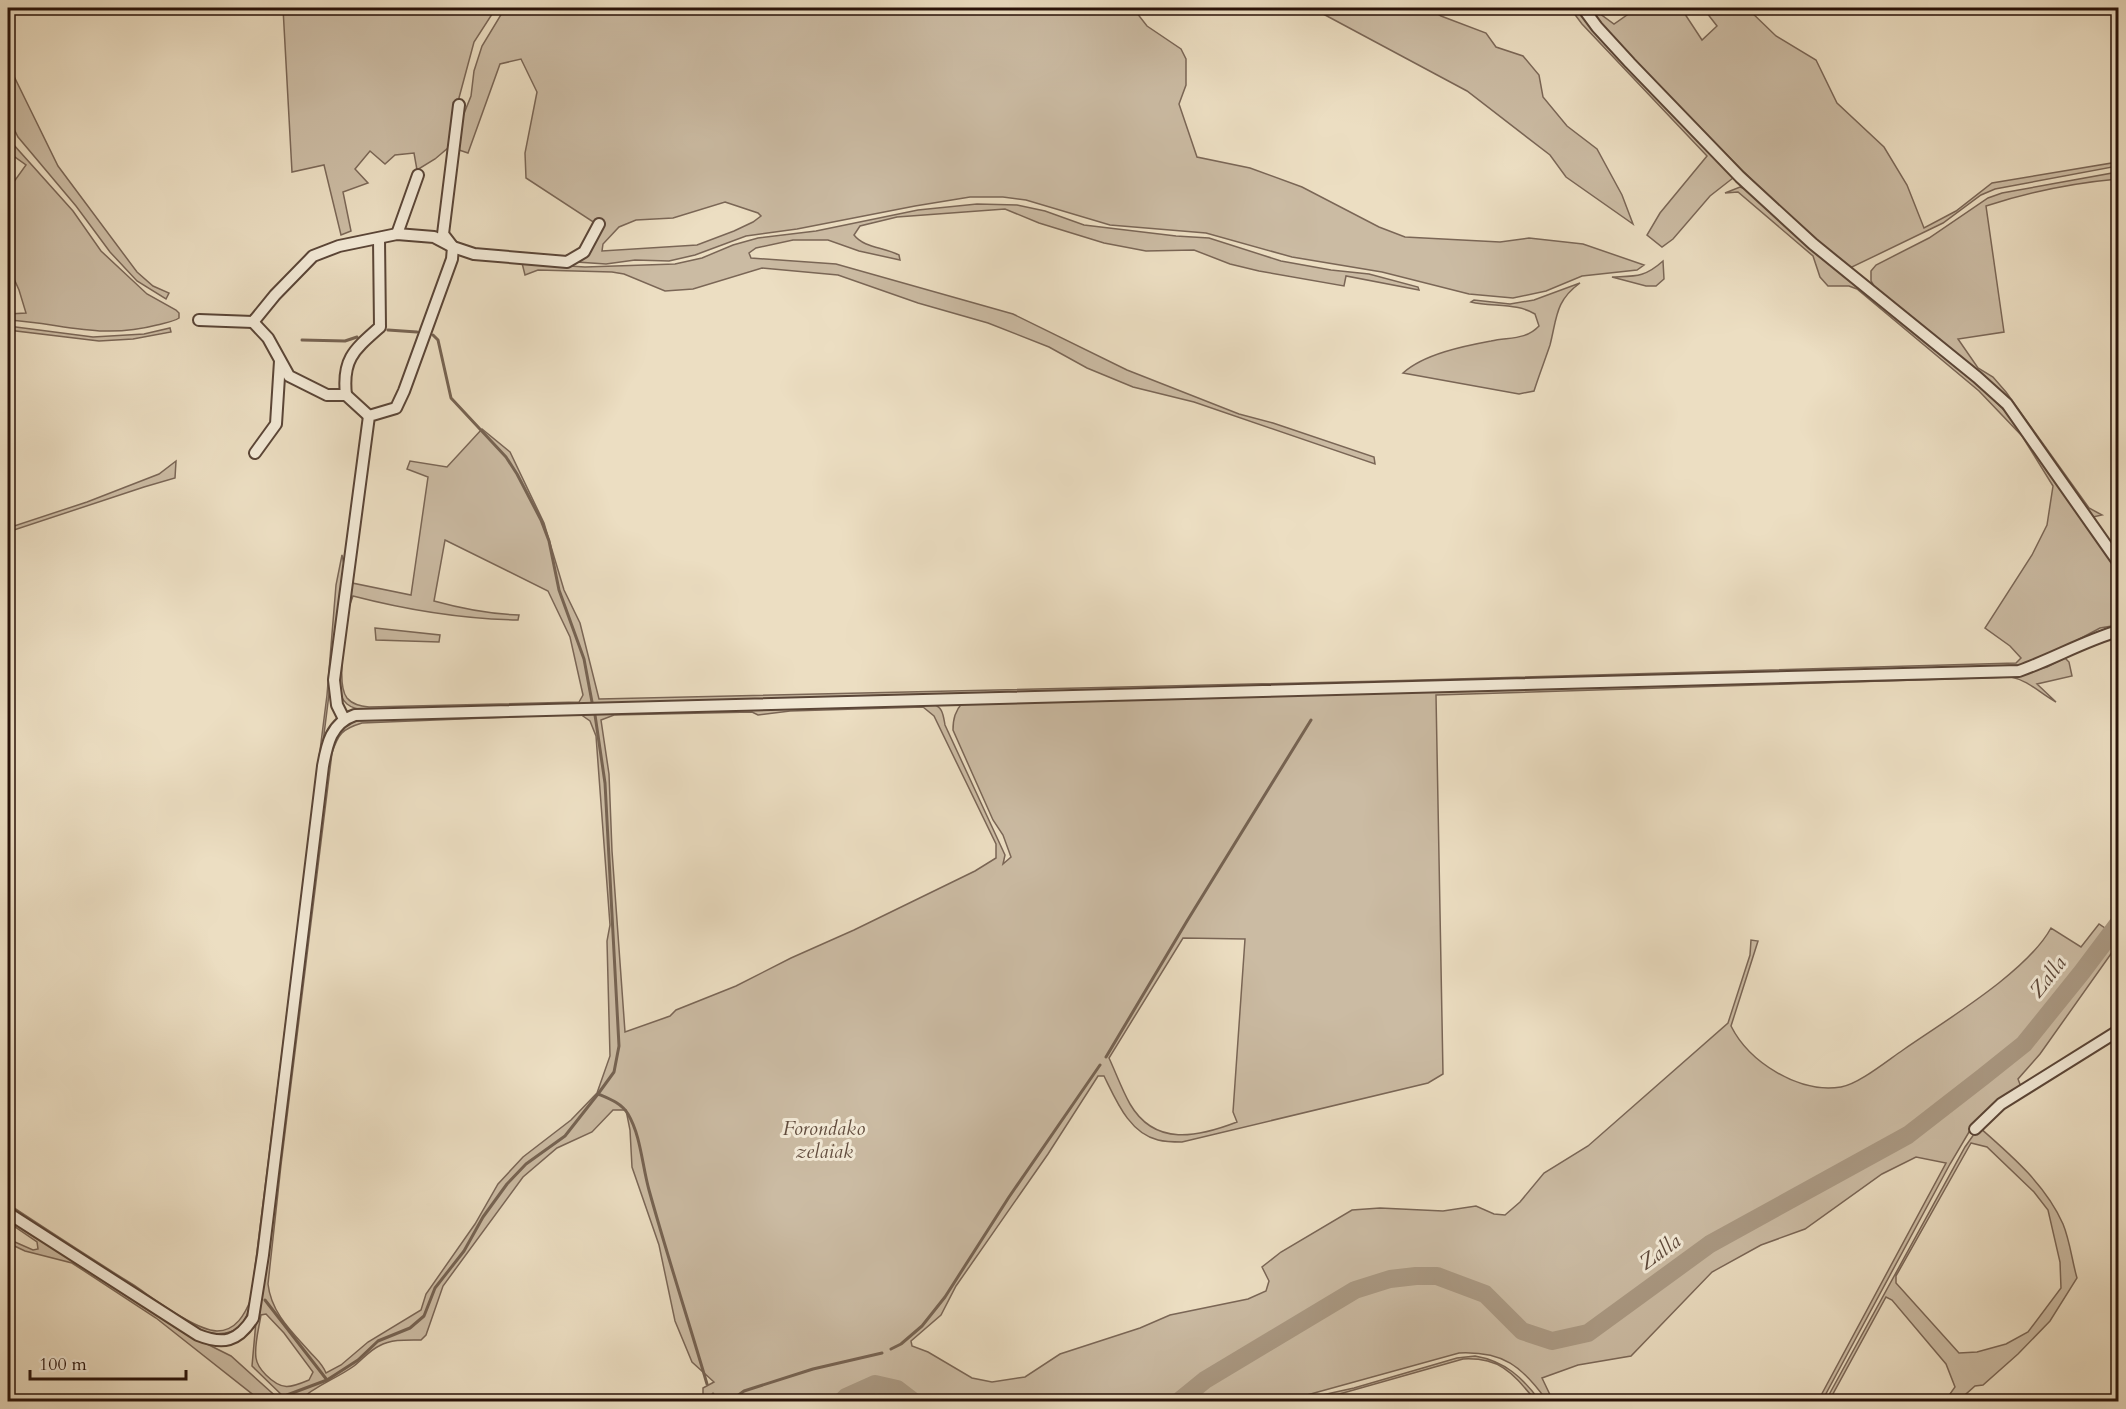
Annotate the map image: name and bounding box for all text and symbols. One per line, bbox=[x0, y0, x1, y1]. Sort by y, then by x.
water label: Zalla bbox=[2023, 950, 2073, 1004]
park label: Forondako zelaiak bbox=[783, 1115, 865, 1165]
water label: Zalla bbox=[1633, 1227, 1687, 1277]
scale bar bbox=[30, 1343, 186, 1381]
text: 100 m bbox=[39, 1352, 87, 1377]

